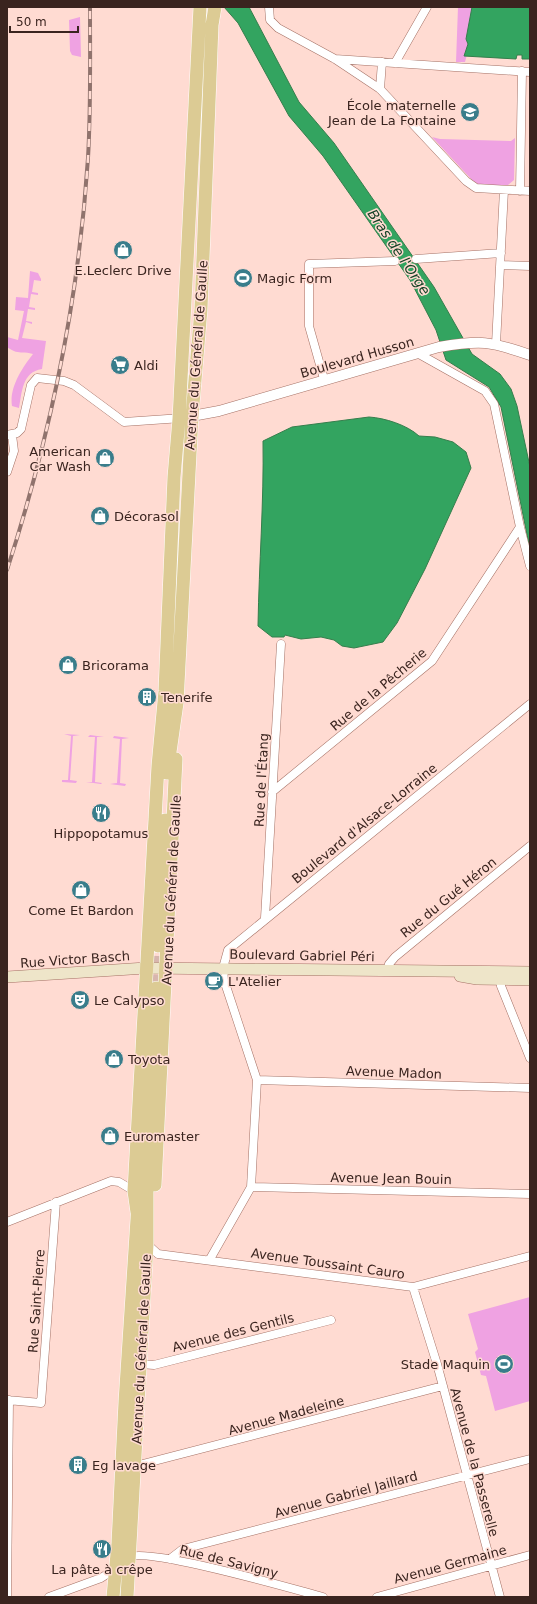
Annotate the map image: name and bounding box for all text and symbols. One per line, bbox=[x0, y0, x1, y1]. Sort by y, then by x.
scale bar bbox=[10, 8, 78, 34]
text: 50 m bbox=[16, 15, 47, 29]
place label: École maternelle Jean de La Fontaine bbox=[327, 98, 456, 128]
school or university icon: École maternelle Jean de La Fontaine bbox=[459, 101, 481, 123]
water label: Bras de l'Orge bbox=[365, 206, 433, 298]
shop icon: E.Leclerc Drive bbox=[112, 239, 134, 261]
street label: Avenue du Général de Gaulle bbox=[182, 260, 211, 450]
place label: E.Leclerc Drive bbox=[74, 263, 172, 278]
sports icon: Magic Form bbox=[232, 267, 254, 289]
place label: Magic Form bbox=[257, 271, 332, 286]
street label: Boulevard Husson bbox=[299, 334, 416, 381]
supermarket icon: Aldi bbox=[109, 354, 131, 376]
place label: Aldi bbox=[134, 358, 158, 373]
place label: American Car Wash bbox=[29, 444, 91, 474]
shop icon: American Car Wash bbox=[94, 447, 116, 469]
shop icon: Décorasol bbox=[89, 505, 111, 527]
place label: Décorasol bbox=[114, 509, 179, 524]
street label: Rue de la Pêcherie bbox=[327, 645, 429, 734]
shop icon: Bricorama bbox=[57, 654, 79, 676]
place label: Bricorama bbox=[82, 658, 149, 673]
building icon: Tenerife bbox=[136, 686, 158, 708]
place label: Tenerife bbox=[160, 690, 213, 705]
street label: Rue de l'Étang bbox=[252, 733, 271, 827]
street label: Boulevard d'Alsace-Lorraine bbox=[289, 760, 440, 887]
street label: Avenue du Général de Gaulle bbox=[159, 795, 184, 985]
restaurant icon: Hippopotamus bbox=[90, 802, 112, 824]
place label: Hippopotamus bbox=[54, 826, 149, 841]
street label: Rue du Gué Héron bbox=[397, 854, 499, 941]
shop icon: Come Et Bardon bbox=[70, 879, 92, 901]
place label: Come Et Bardon bbox=[28, 903, 134, 918]
street label: Boulevard Gabriel Péri bbox=[229, 947, 375, 964]
street label: Rue Victor Basch bbox=[20, 948, 130, 971]
cafe icon: L'Atelier bbox=[203, 970, 225, 992]
place label: L'Atelier bbox=[228, 974, 282, 989]
theatre icon: Le Calypso bbox=[69, 989, 91, 1011]
place label: Le Calypso bbox=[94, 993, 165, 1008]
shop icon: Toyota bbox=[103, 1048, 125, 1070]
place label: Toyota bbox=[127, 1052, 170, 1067]
street label: Avenue Madon bbox=[346, 1063, 442, 1082]
shop icon: Euromaster bbox=[99, 1125, 121, 1147]
place label: Euromaster bbox=[124, 1129, 200, 1144]
street label: Avenue Jean Bouin bbox=[330, 1170, 452, 1187]
street label: Avenue Toussaint Cauro bbox=[250, 1245, 406, 1282]
street label: Rue Saint-Pierre bbox=[25, 1249, 48, 1353]
street label: Avenue du Général de Gaulle bbox=[129, 1254, 154, 1444]
street label: Avenue des Gentils bbox=[171, 1310, 296, 1355]
sports icon: Stade Maquin bbox=[493, 1353, 515, 1375]
place label: Stade Maquin bbox=[401, 1357, 490, 1372]
street label: Avenue de la Passerelle bbox=[447, 1386, 502, 1538]
street label: Avenue Madeleine bbox=[227, 1393, 346, 1438]
building icon: Eg lavage bbox=[67, 1454, 89, 1476]
place label: Eg lavage bbox=[92, 1458, 156, 1473]
street label: Avenue Gabriel Jaillard bbox=[273, 1468, 419, 1521]
restaurant icon: La pâte à crêpe bbox=[91, 1538, 113, 1560]
street label: Rue de Savigny bbox=[178, 1542, 280, 1581]
street label: Avenue Germaine bbox=[392, 1542, 508, 1587]
place label: La pâte à crêpe bbox=[51, 1562, 153, 1577]

